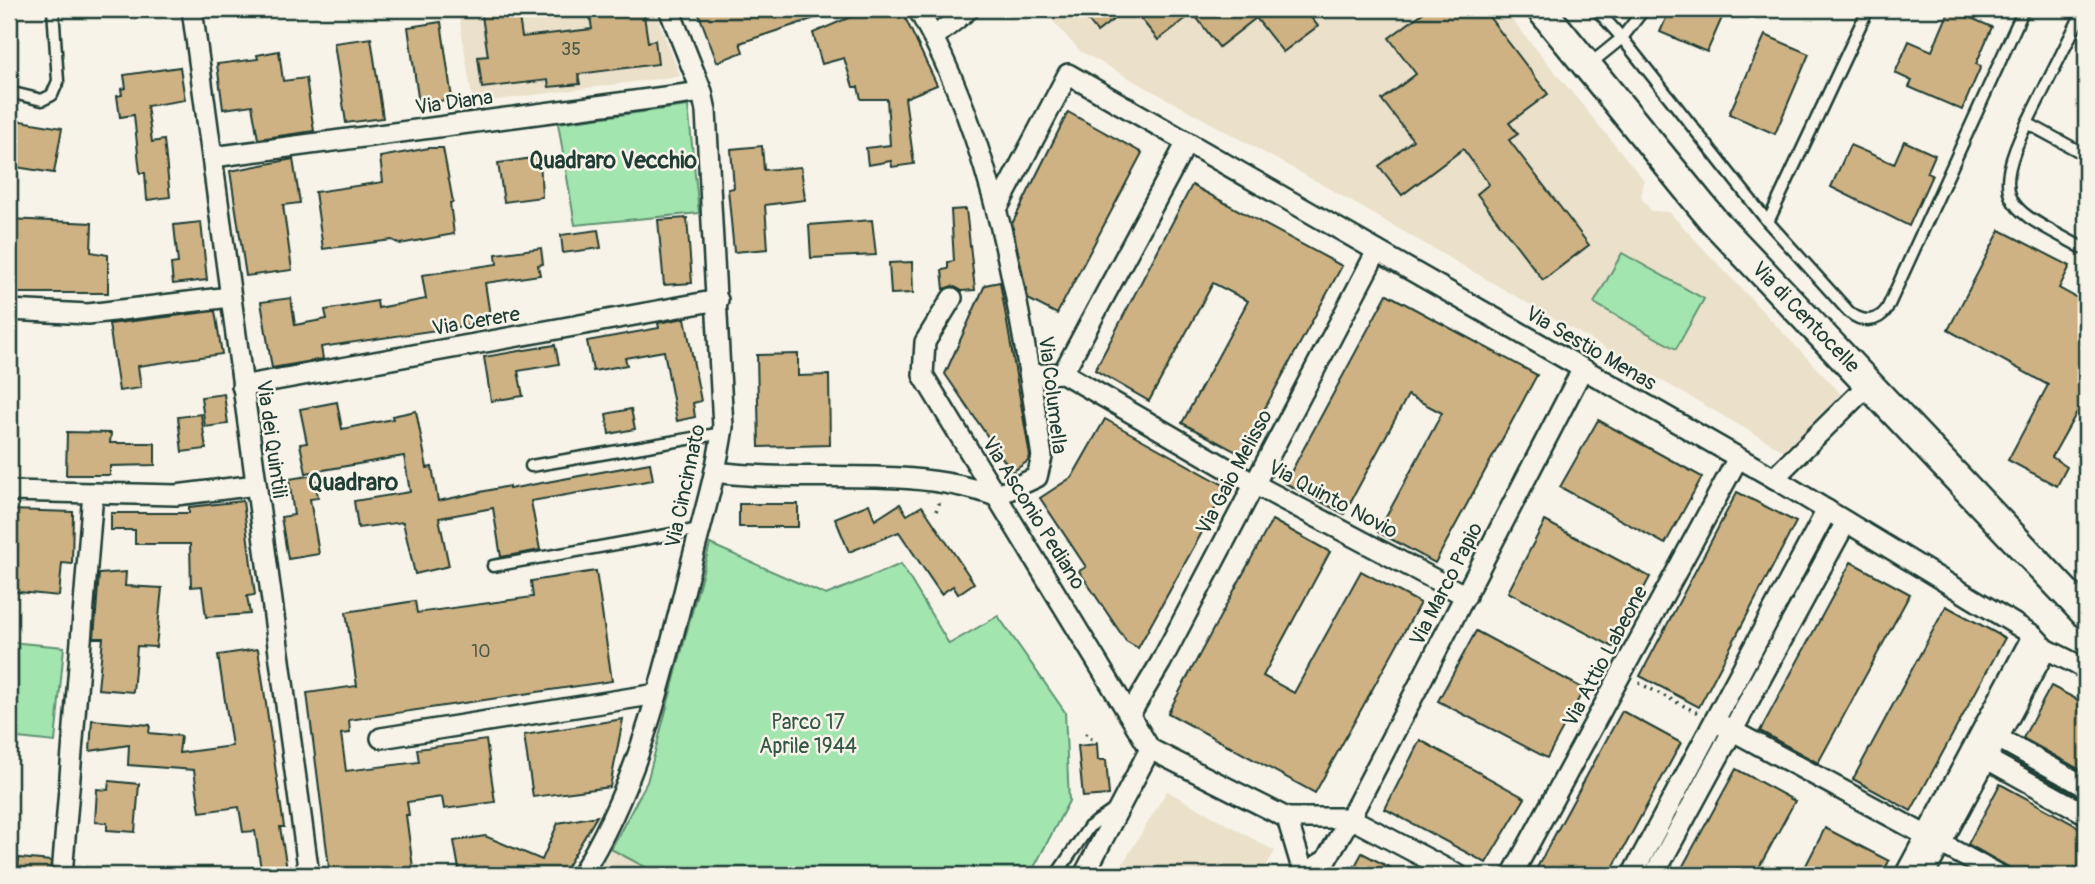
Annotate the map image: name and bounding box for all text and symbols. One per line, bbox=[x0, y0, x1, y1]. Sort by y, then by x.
house number: 35 bbox=[561, 38, 581, 61]
street label: Via Diana bbox=[413, 84, 495, 121]
district label: Quadraro Vecchio bbox=[529, 146, 697, 175]
street label: Via di Centocelle bbox=[1746, 256, 1866, 379]
street label: Via Cerere bbox=[430, 300, 523, 342]
street label: Via Sestio Menas bbox=[1520, 300, 1662, 397]
street label: Via Columella bbox=[1032, 335, 1073, 456]
street label: Via dei Quintili bbox=[250, 378, 293, 500]
street label: Via Gaio Melisso bbox=[1190, 405, 1279, 540]
street label: Via Cincinnato bbox=[659, 422, 712, 550]
street label: Via Asconio Pediano bbox=[976, 432, 1092, 595]
street label: Via Quinto Novio bbox=[1263, 454, 1402, 545]
district label: Quadraro bbox=[308, 468, 398, 497]
street label: Via Marco Papio bbox=[1404, 518, 1489, 650]
street label: Via Attio Labeone bbox=[1557, 580, 1654, 732]
house number: 10 bbox=[471, 640, 491, 663]
park label: Parco 17 Aprile 1944 bbox=[759, 709, 857, 760]

